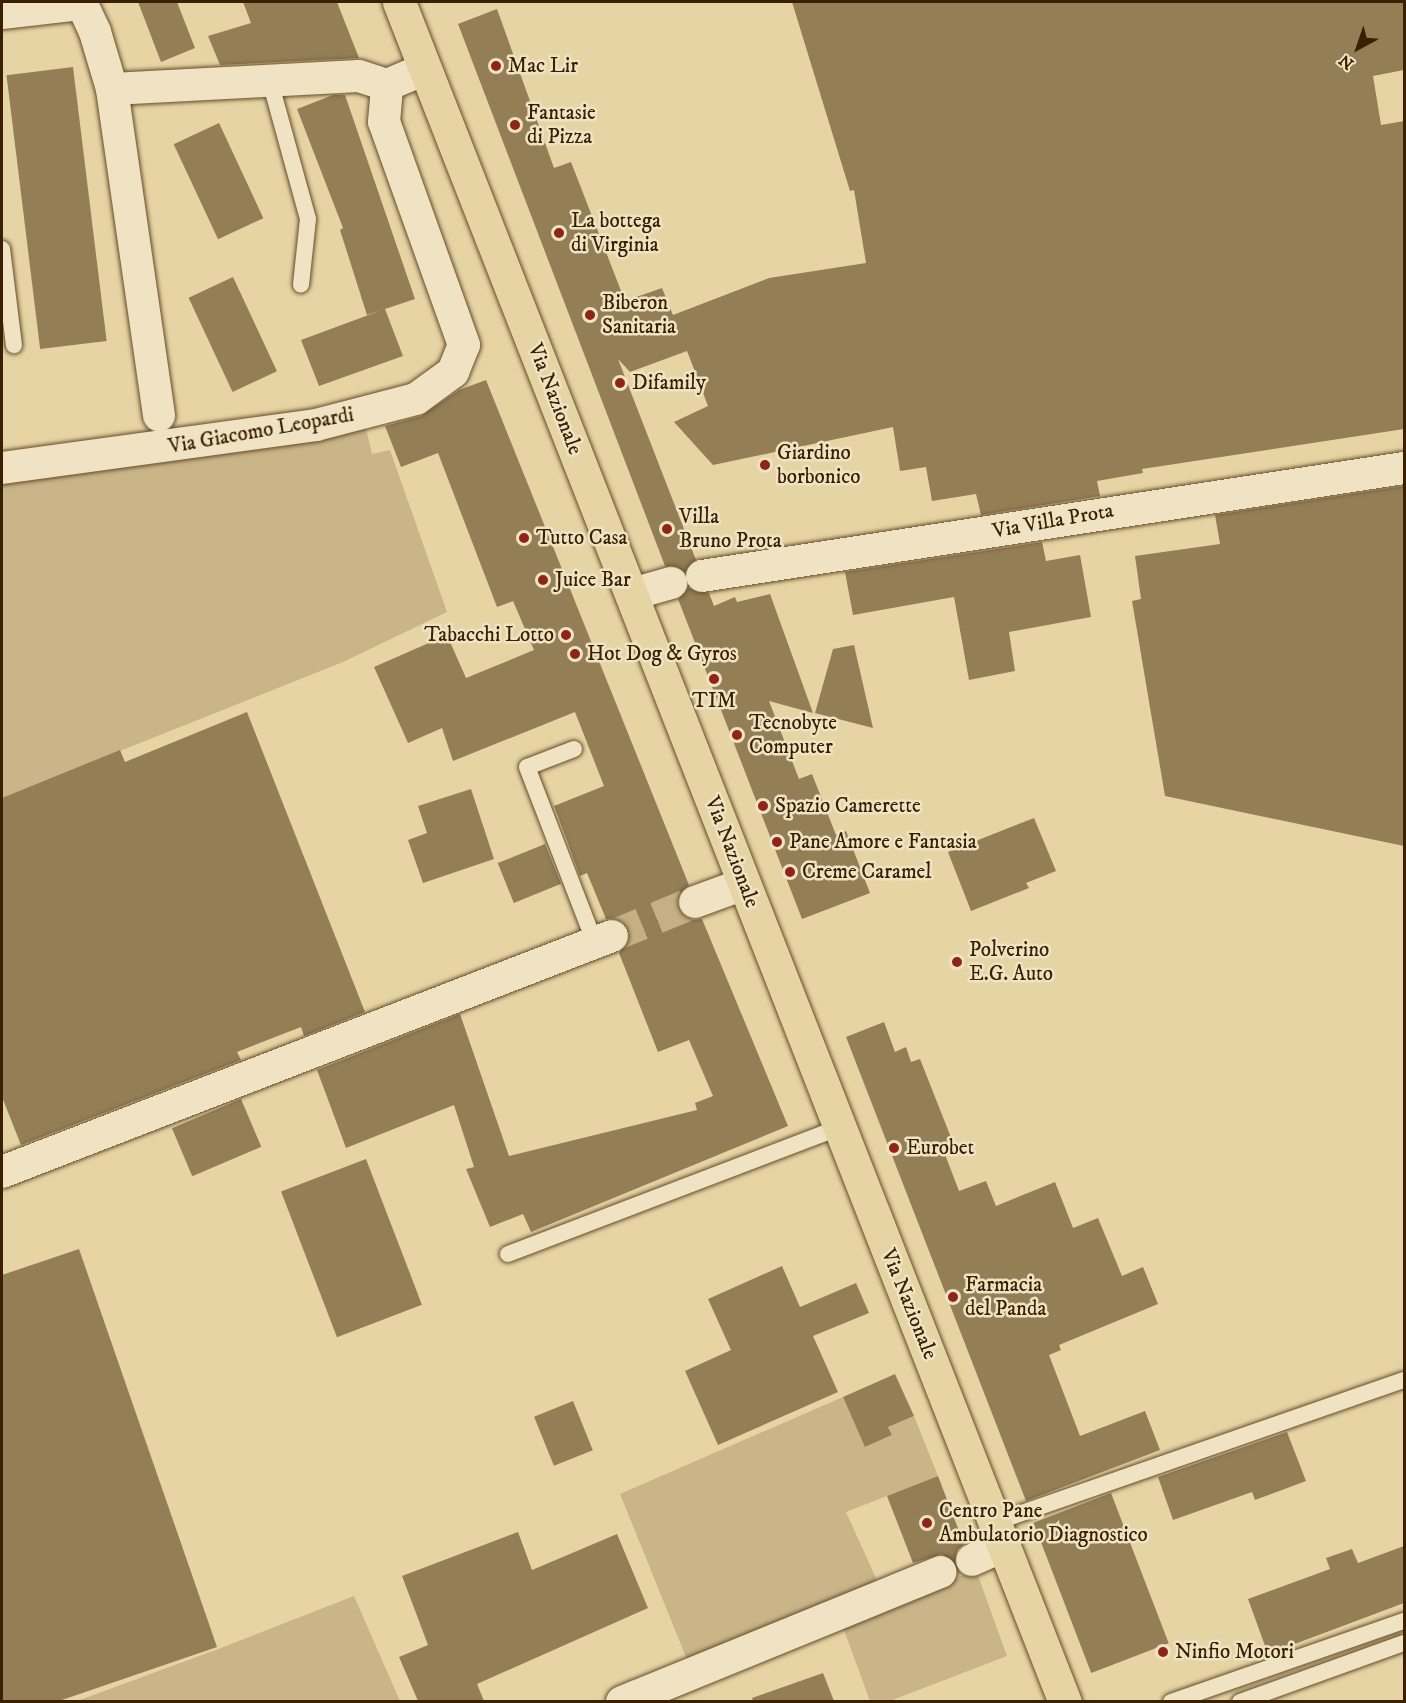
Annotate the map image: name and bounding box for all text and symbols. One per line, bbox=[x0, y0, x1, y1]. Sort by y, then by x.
north arrow bbox=[1328, 18, 1388, 78]
text: N bbox=[1335, 50, 1358, 74]
place label: Mac Lir bbox=[508, 53, 578, 79]
marker: Mac Lir bbox=[489, 59, 503, 73]
place label: Fantasie di Pizza bbox=[527, 100, 596, 150]
marker: Fantasie di Pizza bbox=[508, 118, 522, 132]
place label: La bottega di Virginia bbox=[571, 208, 661, 258]
marker: La bottega di Virginia bbox=[552, 226, 566, 240]
place label: Biberon Sanitaria bbox=[602, 290, 676, 340]
marker: Biberon Sanitaria bbox=[583, 308, 597, 322]
street label: Via Nazionale bbox=[522, 340, 588, 458]
place label: Difamily bbox=[632, 370, 706, 396]
marker: Difamily bbox=[613, 376, 627, 390]
street label: Via Giacomo Leopardi bbox=[166, 402, 356, 460]
place label: Giardino borbonico bbox=[777, 440, 860, 490]
marker: Giardino borbonico bbox=[758, 458, 772, 472]
street label: Via Villa Prota bbox=[991, 498, 1115, 544]
place label: Villa Bruno Prota bbox=[679, 504, 782, 554]
marker: Villa Bruno Prota bbox=[660, 522, 674, 536]
place label: Tutto Casa bbox=[536, 525, 627, 551]
marker: Tutto Casa bbox=[517, 531, 531, 545]
place label: Juice Bar bbox=[555, 567, 631, 593]
marker: Juice Bar bbox=[536, 573, 550, 587]
place label: Tabacchi Lotto bbox=[424, 622, 554, 648]
marker: Tabacchi Lotto bbox=[559, 628, 573, 642]
place label: Hot Dog & Gyros bbox=[587, 641, 737, 667]
marker: Hot Dog & Gyros bbox=[568, 647, 582, 661]
marker: TIM bbox=[707, 672, 721, 686]
place label: TIM bbox=[692, 688, 736, 714]
place label: Tecnobyte Computer bbox=[749, 710, 837, 760]
marker: Tecnobyte Computer bbox=[730, 728, 744, 742]
street label: Via Nazionale bbox=[699, 793, 765, 911]
place label: Spazio Camerette bbox=[775, 793, 921, 819]
marker: Spazio Camerette bbox=[756, 799, 770, 813]
place label: Pane Amore e Fantasia bbox=[789, 829, 977, 855]
marker: Pane Amore e Fantasia bbox=[770, 835, 784, 849]
place label: Creme Caramel bbox=[802, 859, 932, 885]
marker: Creme Caramel bbox=[783, 865, 797, 879]
place label: Polverino E.G. Auto bbox=[969, 937, 1053, 987]
marker: Polverino E.G. Auto bbox=[950, 955, 964, 969]
place label: Eurobet bbox=[906, 1135, 974, 1161]
marker: Eurobet bbox=[887, 1141, 901, 1155]
street label: Via Nazionale bbox=[875, 1245, 943, 1363]
place label: Farmacia del Panda bbox=[965, 1272, 1046, 1322]
marker: Farmacia del Panda bbox=[946, 1290, 960, 1304]
place label: Centro Pane Ambulatorio Diagnostico bbox=[939, 1498, 1148, 1548]
marker: Centro Pane Ambulatorio Diagnostico bbox=[920, 1516, 934, 1530]
place label: Ninfio Motori bbox=[1175, 1639, 1294, 1665]
marker: Ninfio Motori bbox=[1156, 1645, 1170, 1659]

